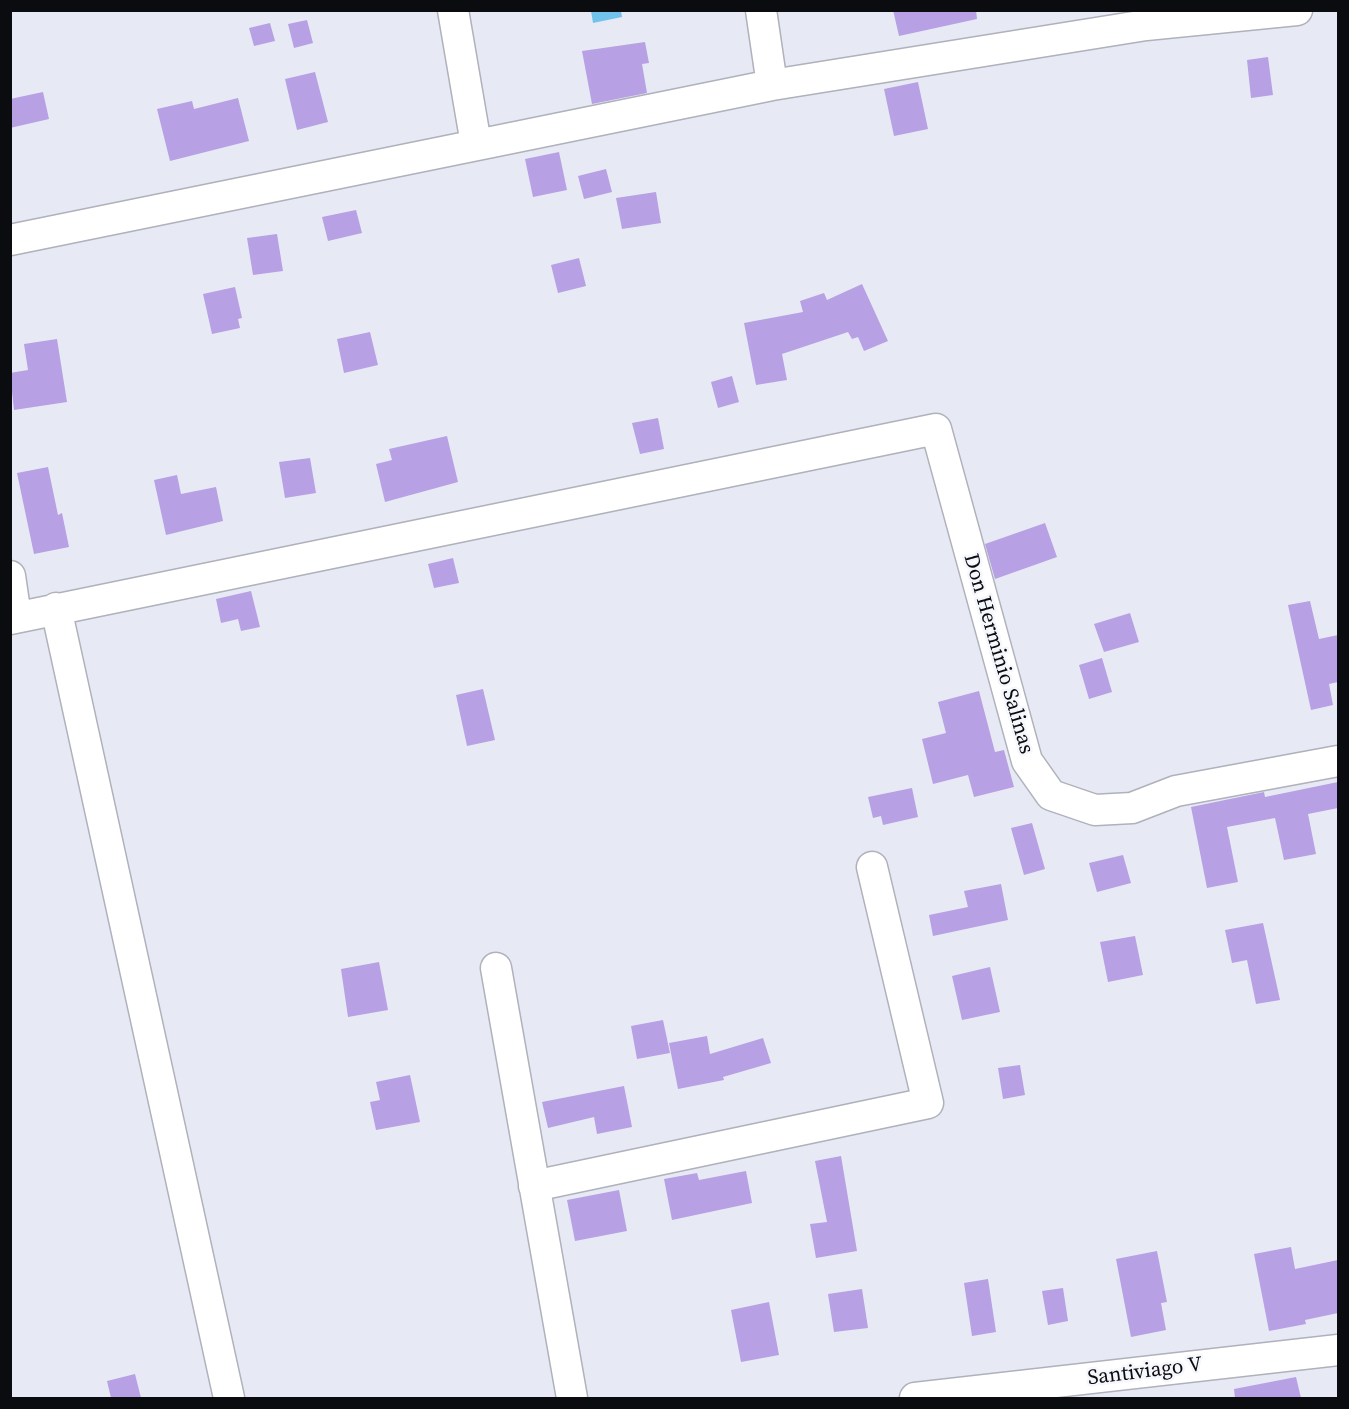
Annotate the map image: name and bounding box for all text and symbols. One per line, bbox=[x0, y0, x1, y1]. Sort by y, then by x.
street label: Don Herminio Salinas bbox=[957, 551, 1039, 757]
street label: Santiviago V bbox=[1086, 1352, 1204, 1392]

